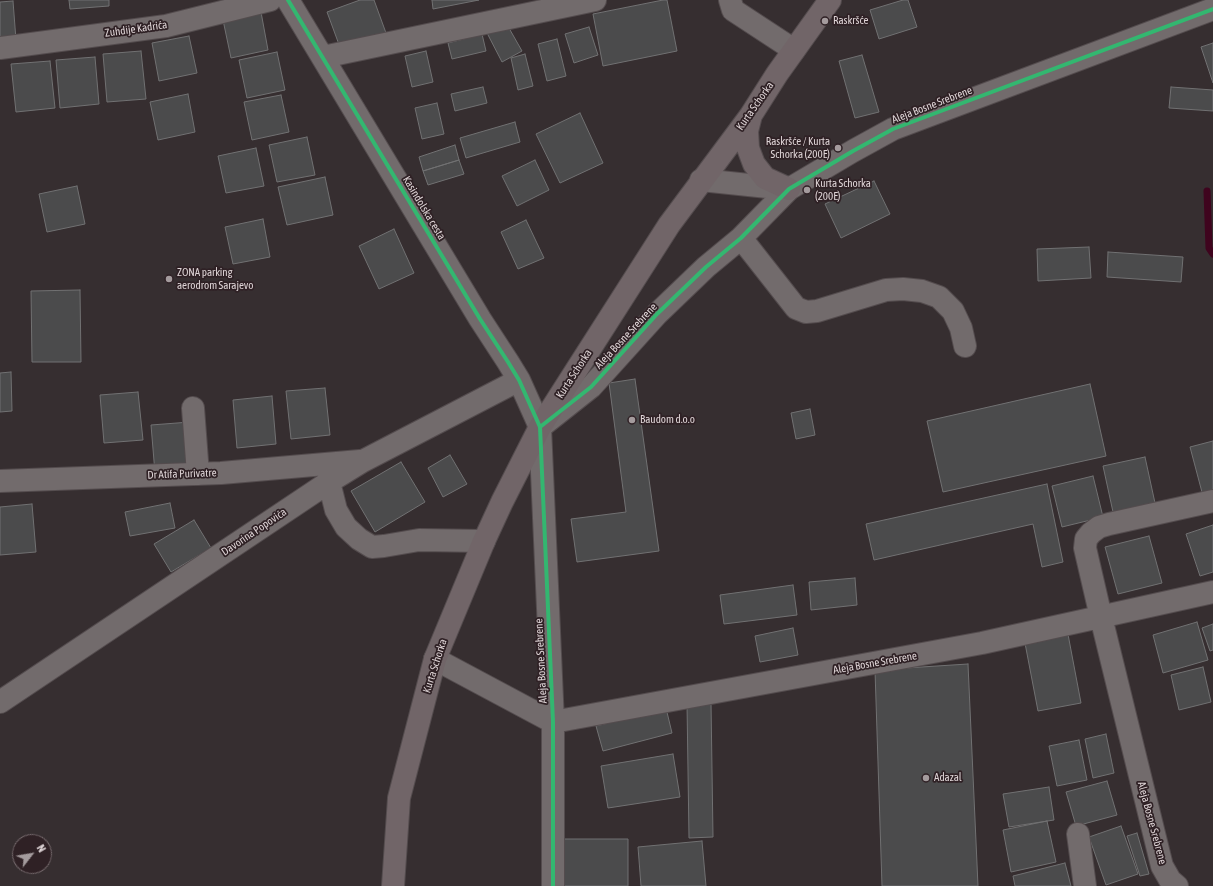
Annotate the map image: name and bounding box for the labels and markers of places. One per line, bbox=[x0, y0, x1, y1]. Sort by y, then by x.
place label: Raskršće bbox=[833, 14, 869, 28]
marker: Raskršće bbox=[820, 16, 830, 26]
place label: Raskršće / Kurta Schorka (200E) bbox=[766, 135, 830, 161]
marker: Raskršće / Kurta Schorka (200E) bbox=[833, 143, 843, 153]
place label: Kurta Schorka (200E) bbox=[815, 177, 871, 203]
marker: Kurta Schorka (200E) bbox=[802, 185, 812, 195]
place label: ZONA parking aerodrom Sarajevo bbox=[177, 266, 253, 292]
marker: ZONA parking aerodrom Sarajevo bbox=[164, 274, 174, 284]
place label: Baudom d.o.o bbox=[640, 413, 695, 427]
marker: Baudom d.o.o bbox=[627, 415, 637, 425]
place label: Adazal bbox=[934, 771, 962, 785]
marker: Adazal bbox=[921, 773, 931, 783]

